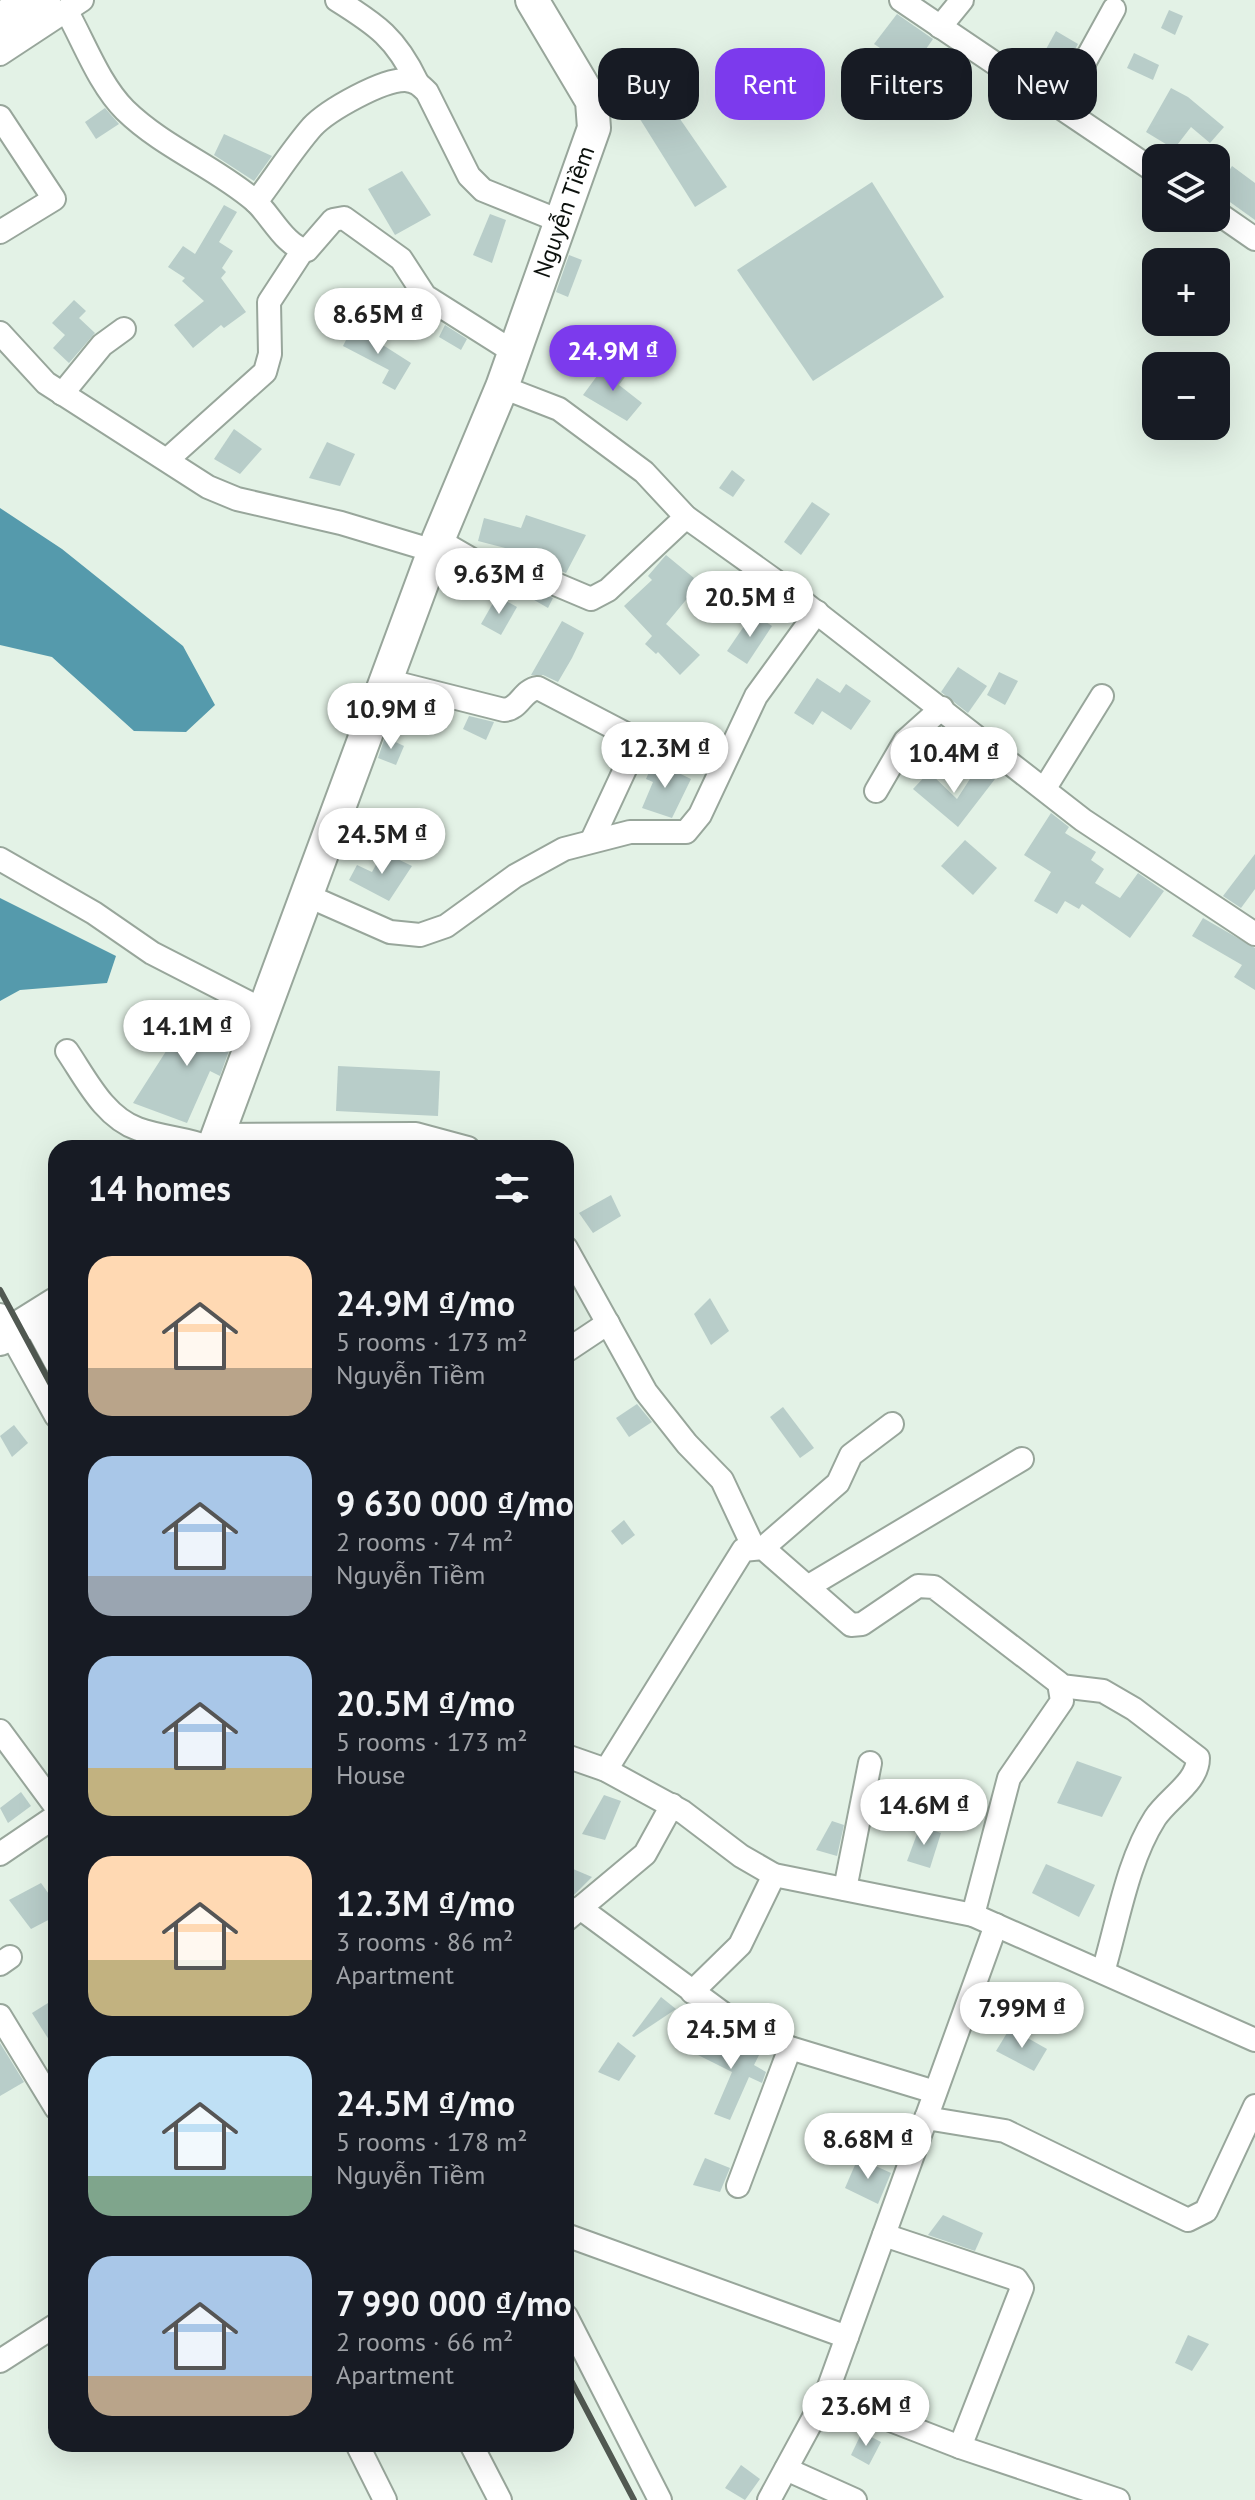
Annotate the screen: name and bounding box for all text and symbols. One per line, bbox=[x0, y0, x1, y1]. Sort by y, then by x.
chip: Buy bbox=[598, 48, 699, 120]
chip: Rent bbox=[715, 48, 825, 120]
chip: Filters bbox=[841, 48, 972, 120]
chip: New bbox=[988, 48, 1097, 120]
street label: Nguyễn Tiềm bbox=[526, 142, 601, 282]
map controls bbox=[1142, 144, 1230, 440]
button: layers bbox=[1142, 144, 1230, 232]
button: + bbox=[1142, 248, 1230, 336]
pin: 8.65M ₫ bbox=[304, 288, 452, 356]
text: 8.65M ₫ bbox=[332, 297, 424, 330]
pin: 24.9M ₫ bbox=[539, 325, 687, 393]
text: 24.9M ₫ bbox=[567, 334, 659, 367]
button: − bbox=[1142, 352, 1230, 440]
pin: 9.63M ₫ bbox=[425, 548, 573, 616]
text: 9.63M ₫ bbox=[453, 557, 545, 590]
pin: 20.5M ₫ bbox=[676, 571, 824, 639]
text: 20.5M ₫ bbox=[704, 580, 796, 613]
pin: 10.9M ₫ bbox=[317, 683, 465, 751]
text: 10.9M ₫ bbox=[345, 692, 437, 725]
pin: 12.3M ₫ bbox=[591, 722, 739, 790]
pin: 10.4M ₫ bbox=[880, 727, 1028, 795]
text: 12.3M ₫ bbox=[619, 731, 711, 764]
text: 10.4M ₫ bbox=[908, 736, 1000, 769]
pin: 24.5M ₫ bbox=[308, 808, 456, 876]
text: 24.5M ₫ bbox=[336, 817, 428, 850]
pin: 14.1M ₫ bbox=[113, 1000, 261, 1068]
text: 14.1M ₫ bbox=[141, 1009, 233, 1042]
text: 14 homes bbox=[88, 1166, 231, 1210]
icon: filters bbox=[490, 1166, 534, 1210]
text: 24.9M ₫/mo bbox=[336, 1281, 515, 1325]
icon: home bbox=[152, 1288, 248, 1384]
text: 5 rooms · 173 m² bbox=[336, 1325, 528, 1358]
text: Nguyễn Tiềm bbox=[336, 1358, 485, 1391]
text: 9 630 000 ₫/mo bbox=[336, 1481, 574, 1525]
icon: home bbox=[152, 1488, 248, 1584]
text: 2 rooms · 74 m² bbox=[336, 1525, 513, 1558]
text: Nguyễn Tiềm bbox=[336, 1558, 485, 1591]
text: 20.5M ₫/mo bbox=[336, 1681, 515, 1725]
icon: home bbox=[152, 1688, 248, 1784]
text: 5 rooms · 173 m² bbox=[336, 1725, 528, 1758]
text: House bbox=[336, 1758, 406, 1791]
pin: 14.6M ₫ bbox=[850, 1779, 998, 1847]
text: 14.6M ₫ bbox=[878, 1788, 970, 1821]
text: 12.3M ₫/mo bbox=[336, 1881, 515, 1925]
icon: home bbox=[152, 1888, 248, 1984]
text: 3 rooms · 86 m² bbox=[336, 1925, 513, 1958]
text: Apartment bbox=[336, 1958, 454, 1991]
pin: 7.99M ₫ bbox=[948, 1982, 1096, 2050]
text: 7.99M ₫ bbox=[978, 1991, 1066, 2024]
pin: 24.5M ₫ bbox=[657, 2003, 805, 2071]
text: 24.5M ₫ bbox=[685, 2012, 777, 2045]
text: 24.5M ₫/mo bbox=[336, 2081, 515, 2125]
icon: home bbox=[152, 2088, 248, 2184]
pin: 8.68M ₫ bbox=[794, 2113, 942, 2181]
text: 8.68M ₫ bbox=[822, 2122, 914, 2155]
text: 5 rooms · 178 m² bbox=[336, 2125, 528, 2158]
text: Nguyễn Tiềm bbox=[336, 2158, 485, 2191]
text: 7 990 000 ₫/mo bbox=[336, 2281, 572, 2325]
icon: home bbox=[152, 2288, 248, 2384]
text: 2 rooms · 66 m² bbox=[336, 2325, 513, 2358]
text: Apartment bbox=[336, 2358, 454, 2391]
pin: 23.6M ₫ bbox=[792, 2380, 940, 2448]
text: 23.6M ₫ bbox=[820, 2389, 912, 2422]

